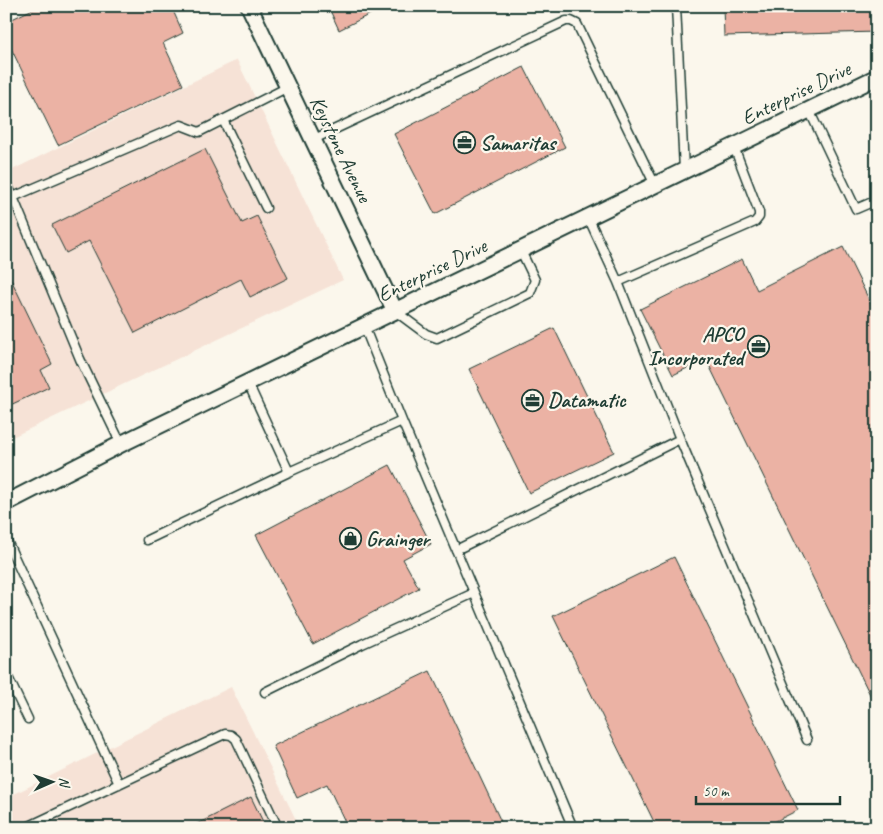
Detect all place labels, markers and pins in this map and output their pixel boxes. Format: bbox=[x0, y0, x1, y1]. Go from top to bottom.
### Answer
place label: Samaritas bbox=[480, 130, 558, 156]
office icon: Samaritas bbox=[452, 131, 476, 155]
place label: APCO Incorporated bbox=[648, 321, 747, 371]
office icon: APCO Incorporated bbox=[747, 334, 771, 358]
place label: Datamatic bbox=[548, 387, 627, 413]
office icon: Datamatic bbox=[520, 388, 544, 412]
place label: Grainger bbox=[366, 526, 432, 552]
shop icon: Grainger bbox=[338, 527, 362, 551]

